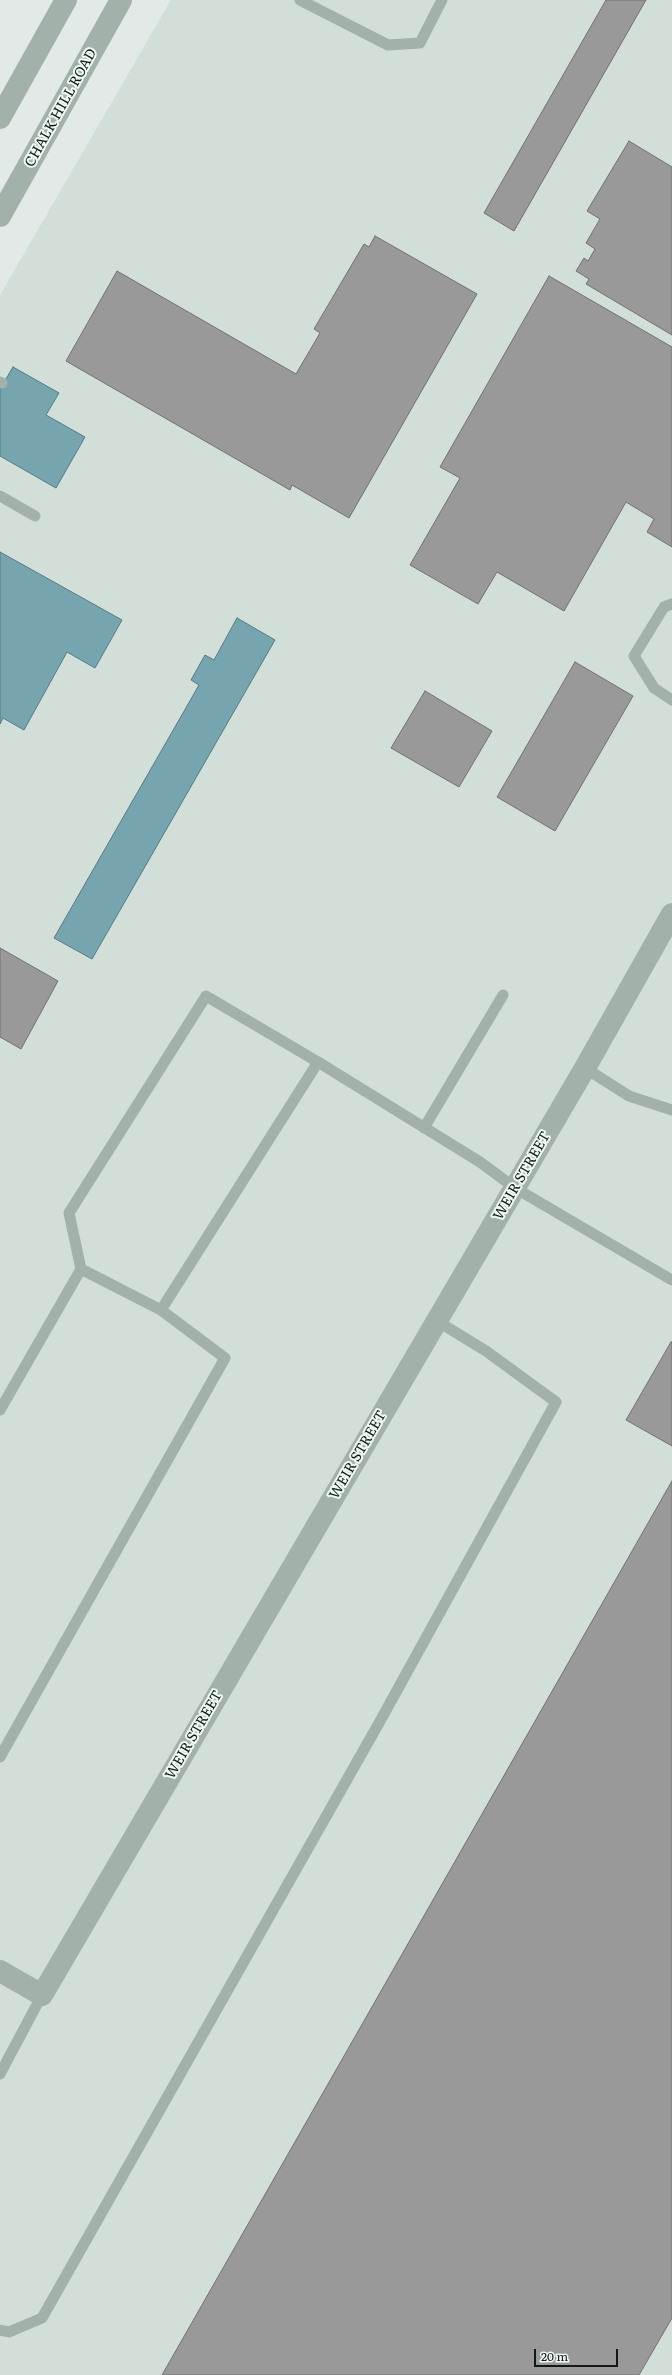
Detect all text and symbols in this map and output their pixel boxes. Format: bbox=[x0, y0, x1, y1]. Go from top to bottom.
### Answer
street label: CHALK HILL ROAD bbox=[21, 46, 101, 170]
street label: WEIR STREET bbox=[490, 1129, 554, 1223]
street label: WEIR STREET bbox=[326, 1408, 390, 1502]
street label: WEIR STREET bbox=[162, 1688, 226, 1782]
scale bar bbox=[536, 2341, 620, 2367]
text: 20 m bbox=[541, 2347, 568, 2365]

